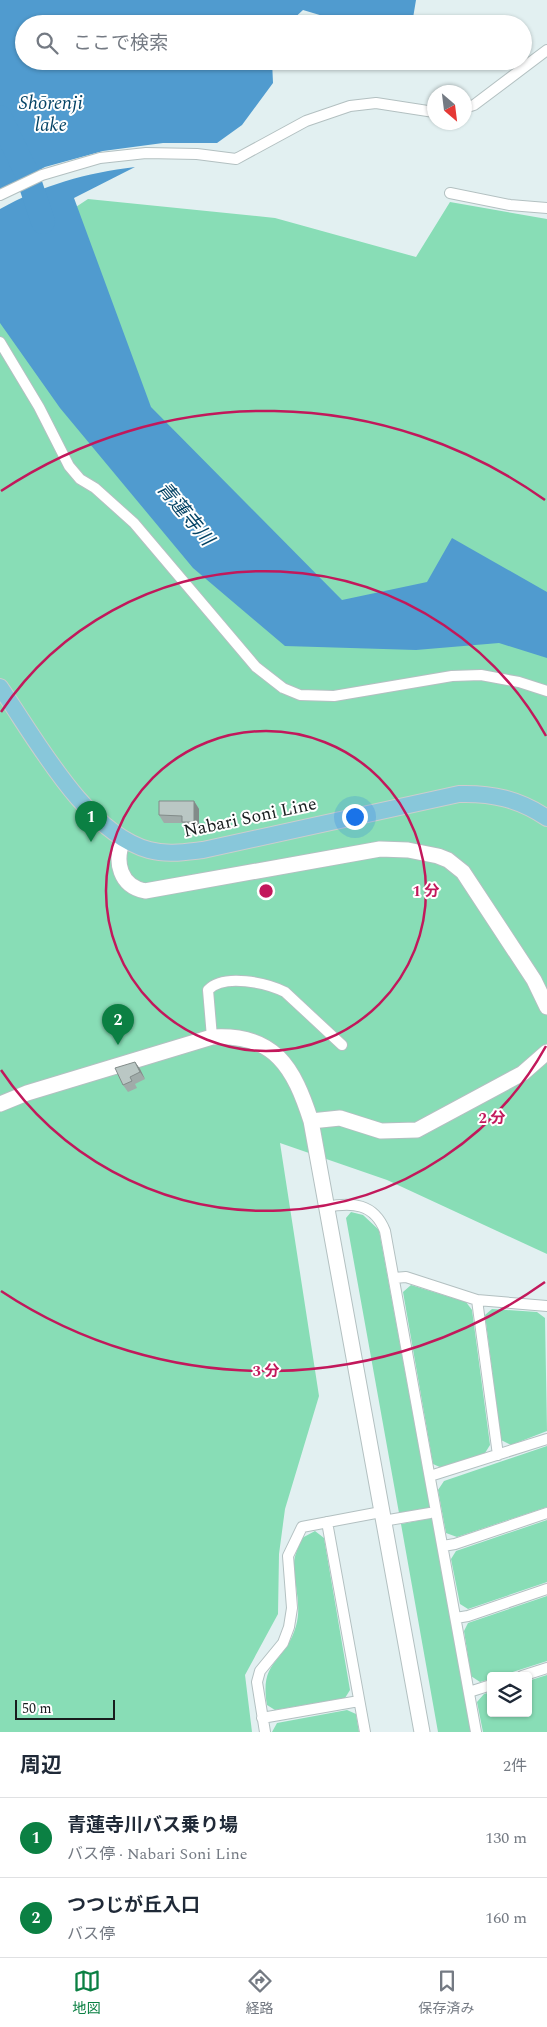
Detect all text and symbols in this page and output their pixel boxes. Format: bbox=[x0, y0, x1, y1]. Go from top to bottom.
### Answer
search box bbox=[15, 15, 532, 70]
icon: search bbox=[33, 29, 61, 57]
text: ここで検索 bbox=[73, 29, 168, 58]
north arrow bbox=[427, 85, 472, 130]
water label: Shōrenji lake bbox=[19, 89, 83, 140]
water label: 青蓮寺川 bbox=[149, 476, 222, 554]
street label: Nabari Soni Line bbox=[181, 790, 319, 845]
pin: 1 bbox=[75, 801, 107, 842]
your location bbox=[342, 804, 368, 830]
text: 1 分 bbox=[412, 880, 440, 903]
centre of rings bbox=[257, 882, 275, 900]
pin: 2 bbox=[102, 1004, 134, 1045]
text: 2 分 bbox=[478, 1107, 506, 1130]
text: 3 分 bbox=[252, 1360, 280, 1383]
map controls bbox=[487, 1672, 532, 1717]
button: layers bbox=[487, 1672, 532, 1717]
scale bar bbox=[15, 1697, 115, 1720]
text: 50 m bbox=[22, 1698, 52, 1719]
text: 周辺 bbox=[20, 1750, 62, 1782]
text: 2件 bbox=[503, 1754, 527, 1778]
text: 青蓮寺川バス乗り場 bbox=[67, 1811, 238, 1840]
text: 1 bbox=[32, 1826, 40, 1850]
text: 130 m bbox=[485, 1826, 527, 1850]
text: バス停 · Nabari Soni Line bbox=[67, 1842, 247, 1866]
text: つつじが丘入口 bbox=[67, 1891, 200, 1920]
text: 2 bbox=[32, 1906, 40, 1930]
text: 160 m bbox=[485, 1906, 527, 1930]
text: バス停 bbox=[67, 1922, 115, 1946]
tab: 地図 bbox=[73, 1967, 101, 2019]
tab: 経路 bbox=[246, 1967, 274, 2019]
tab: 保存済み bbox=[419, 1967, 475, 2019]

